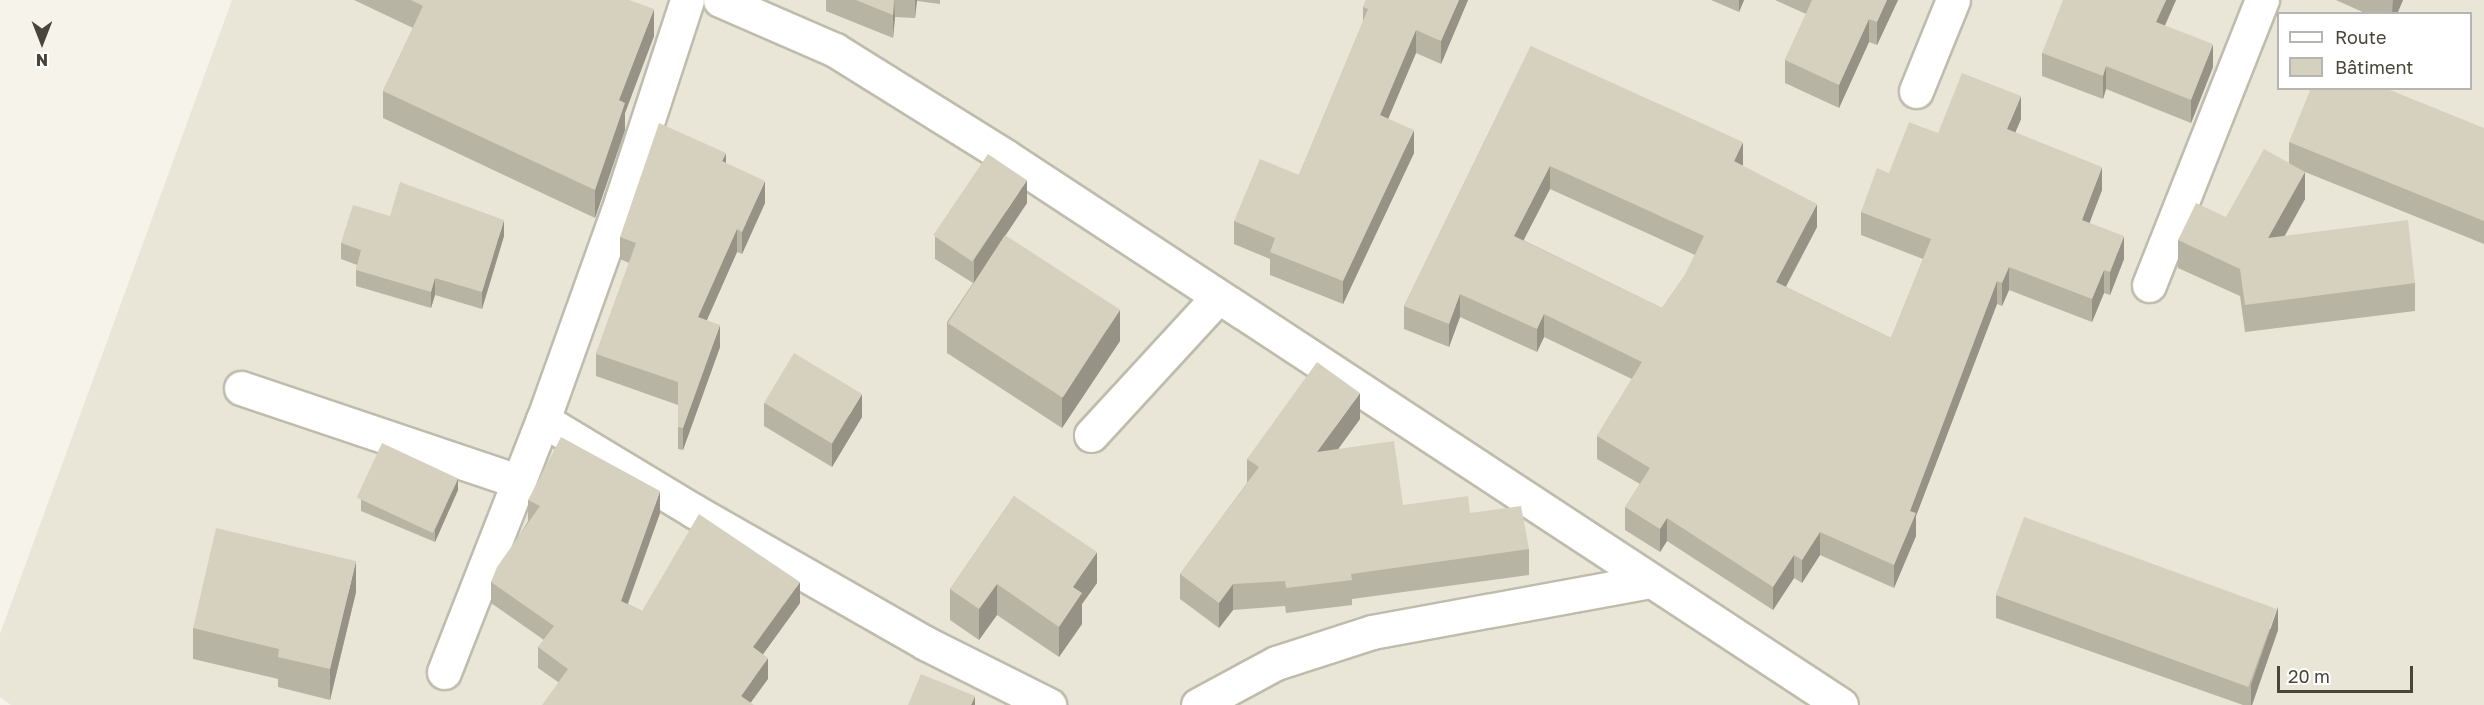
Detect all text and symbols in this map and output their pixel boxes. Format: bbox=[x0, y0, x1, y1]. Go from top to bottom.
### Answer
north arrow bbox=[12, 12, 72, 72]
legend bbox=[2277, 12, 2472, 90]
text: Route bbox=[2335, 26, 2386, 48]
text: N bbox=[36, 50, 48, 70]
text: Bâtiment bbox=[2335, 56, 2414, 78]
scale bar bbox=[2280, 654, 2416, 692]
text: 20 m bbox=[2288, 665, 2330, 687]

